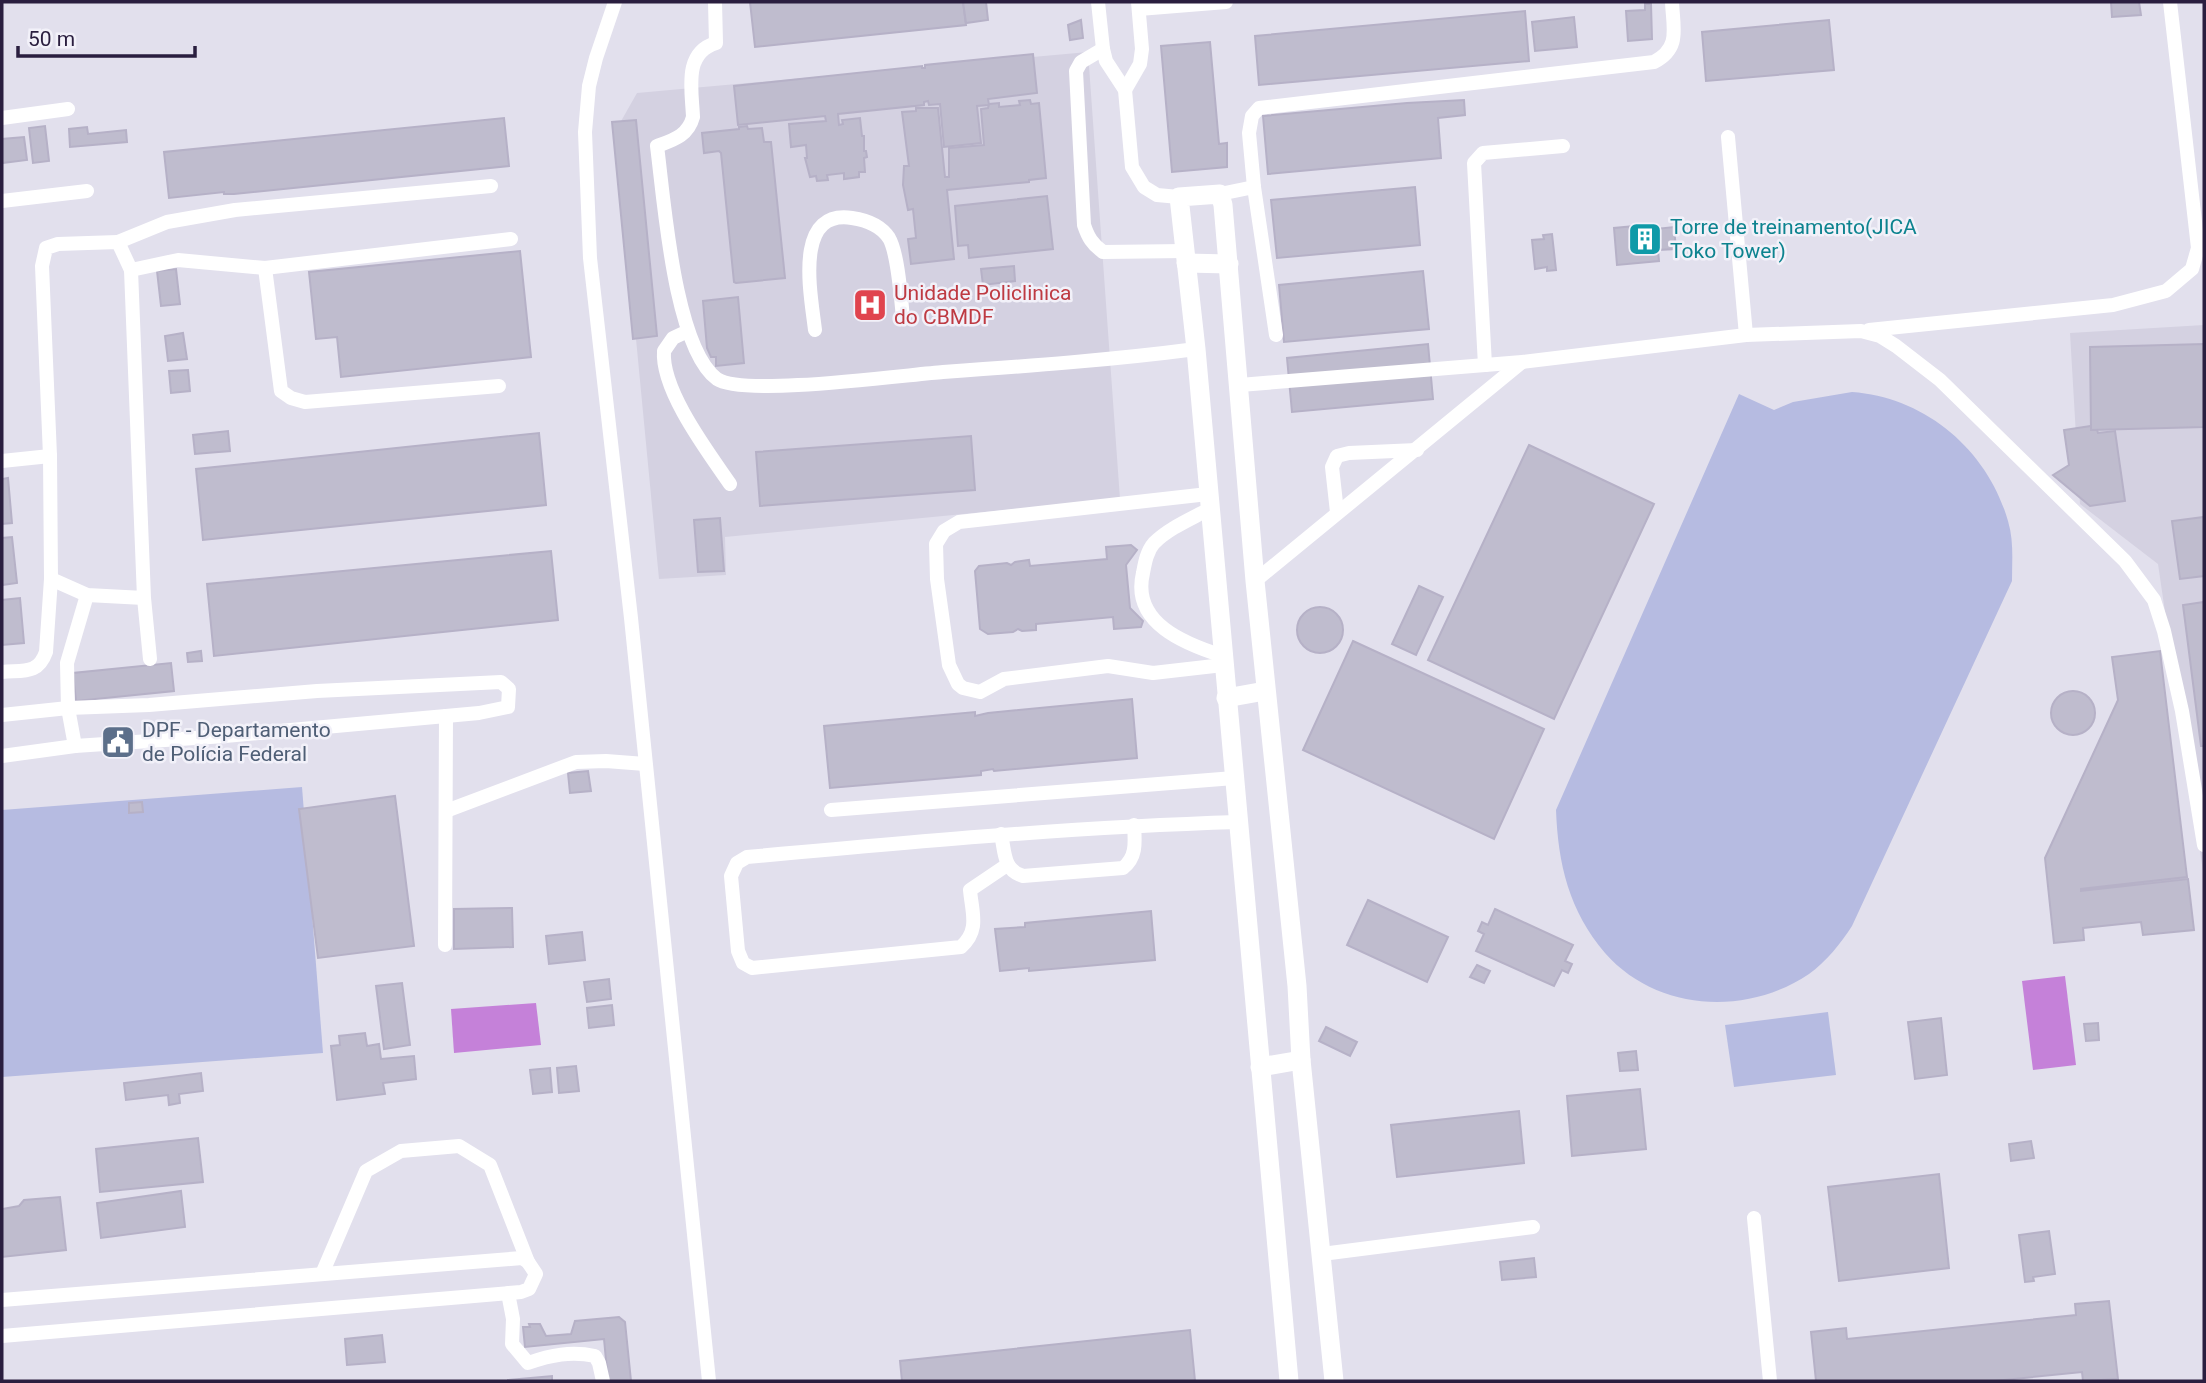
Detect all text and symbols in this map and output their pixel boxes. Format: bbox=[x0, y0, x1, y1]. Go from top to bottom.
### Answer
scale bar bbox=[18, 14, 194, 58]
text: 50 m bbox=[28, 27, 75, 51]
place label: Torre de treinamento(JICA Toko Tower) bbox=[1670, 215, 1917, 263]
building icon: Torre de treinamento(JICA Toko Tower) bbox=[1626, 220, 1664, 258]
place label: Unidade Policlinica do CBMDF bbox=[894, 281, 1071, 329]
hospital icon: Unidade Policlinica do CBMDF bbox=[851, 286, 889, 324]
place label: DPF - Departamento de Polícia Federal bbox=[142, 718, 331, 766]
public building icon: DPF - Departamento de Polícia Federal bbox=[99, 723, 137, 761]

